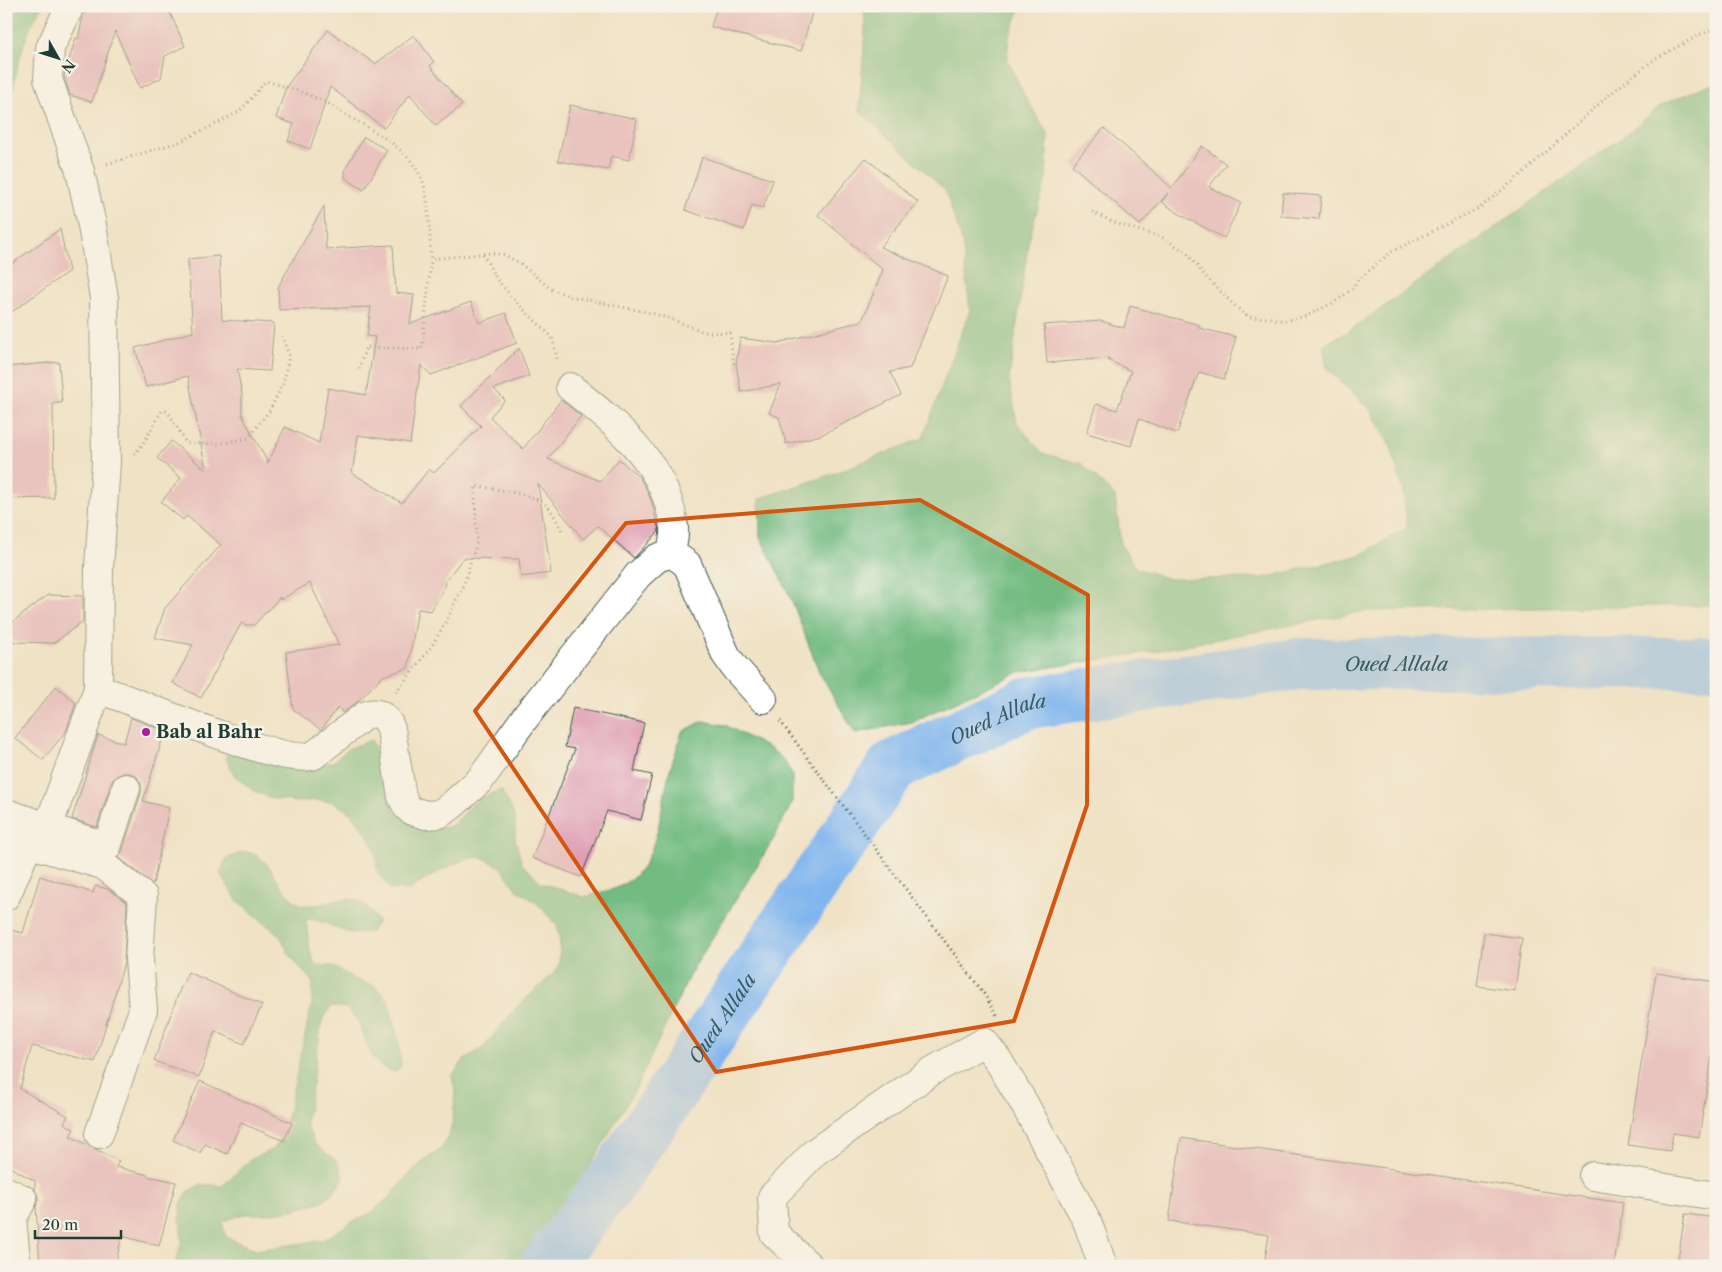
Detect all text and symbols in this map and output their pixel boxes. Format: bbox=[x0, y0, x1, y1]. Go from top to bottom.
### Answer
north arrow bbox=[32, 32, 82, 82]
text: N bbox=[57, 56, 79, 77]
water label: Oued Allala bbox=[1344, 653, 1449, 676]
water label: Oued Allala bbox=[946, 689, 1048, 750]
place label: Bab al Bahr bbox=[156, 721, 262, 743]
marker: Bab al Bahr bbox=[140, 726, 152, 738]
water label: Oued Allala bbox=[684, 969, 761, 1068]
scale bar bbox=[35, 1207, 121, 1239]
text: 20 m bbox=[42, 1215, 78, 1234]

